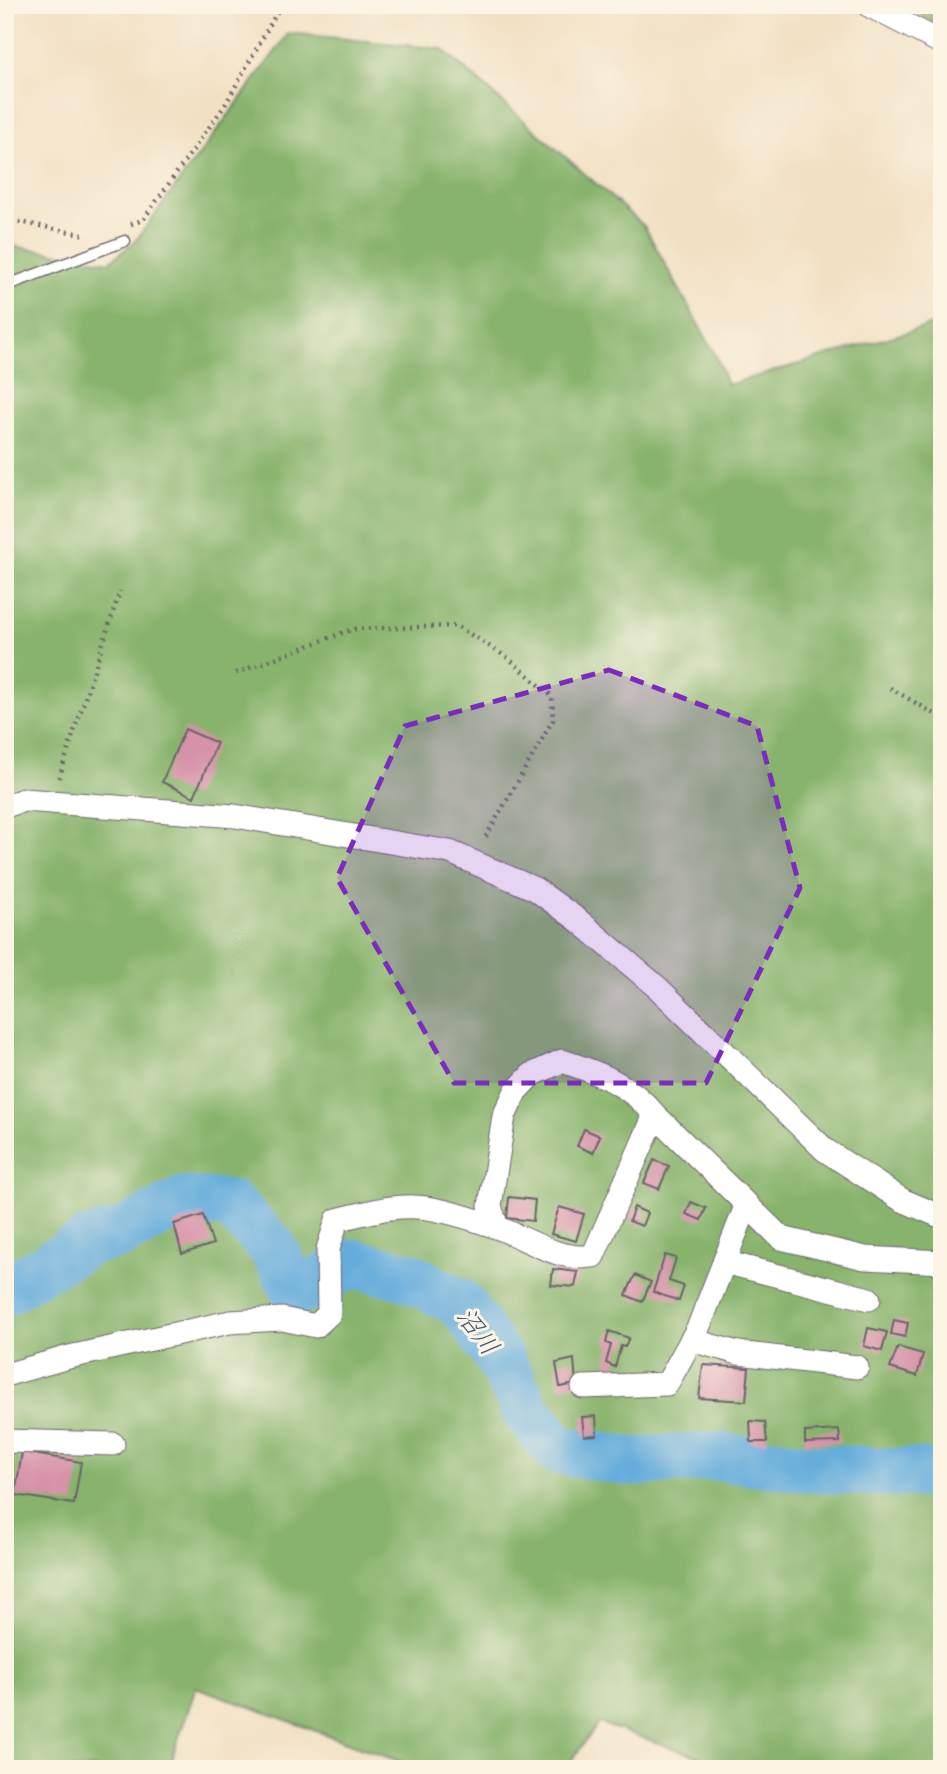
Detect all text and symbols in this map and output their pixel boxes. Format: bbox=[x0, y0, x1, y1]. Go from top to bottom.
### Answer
water label: 沼川 bbox=[445, 1301, 506, 1365]

